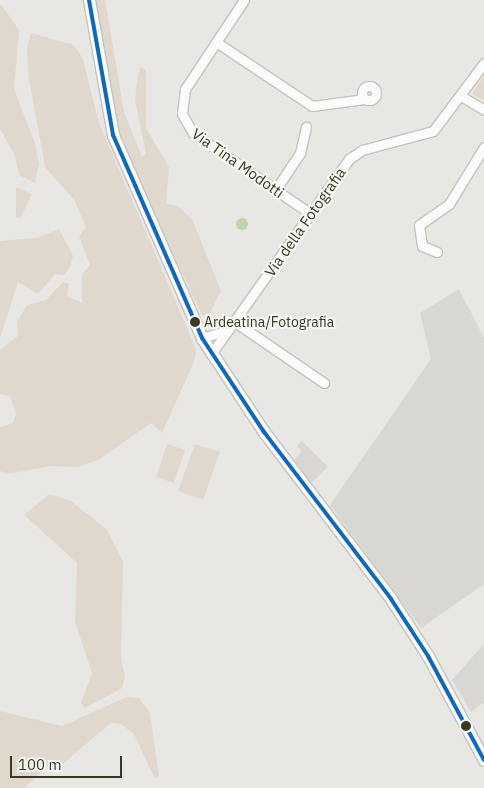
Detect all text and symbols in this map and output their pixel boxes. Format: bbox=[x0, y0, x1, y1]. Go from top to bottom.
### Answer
street label: Via Tina Modotti bbox=[188, 124, 288, 202]
street label: Via della Fotografia bbox=[261, 164, 349, 280]
place label: Ardeatina/Fotografia bbox=[204, 314, 334, 330]
marker: Ardeatina/Fotografia bbox=[190, 317, 200, 327]
unlabelled marker bbox=[461, 721, 471, 731]
scale bar bbox=[12, 746, 125, 778]
text: 100 m bbox=[18, 755, 62, 774]

